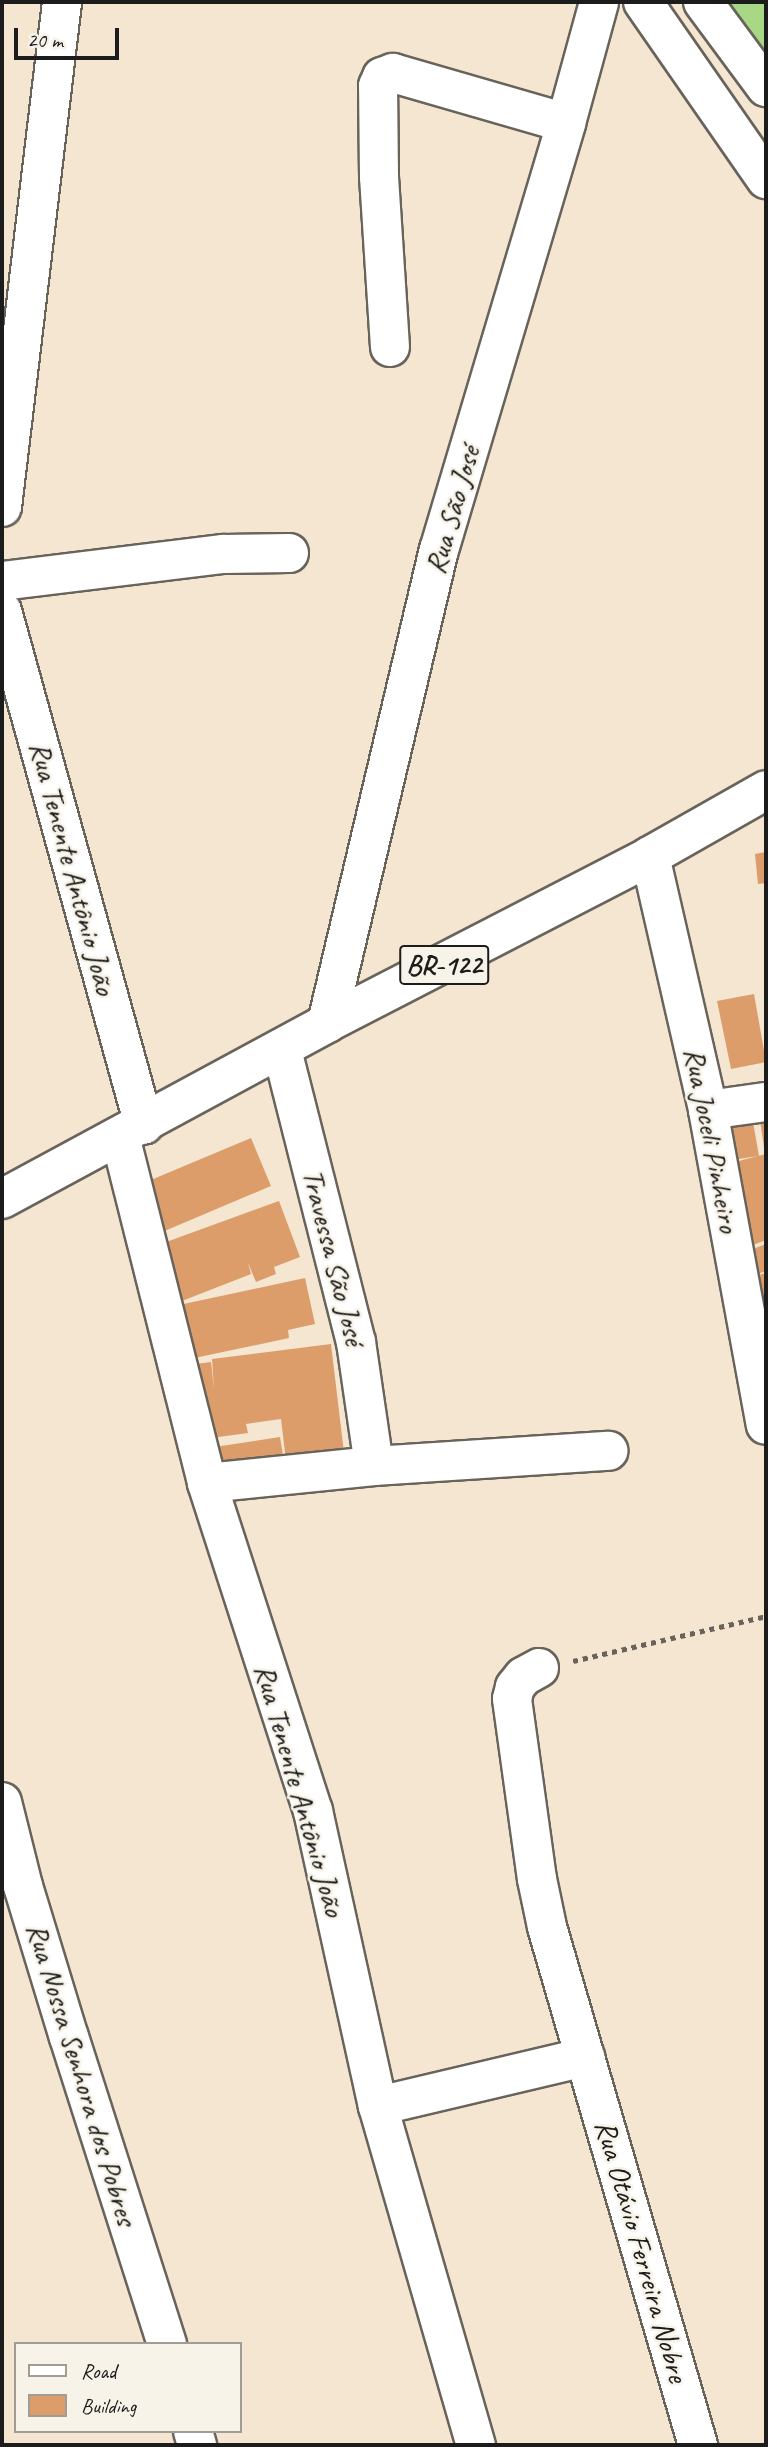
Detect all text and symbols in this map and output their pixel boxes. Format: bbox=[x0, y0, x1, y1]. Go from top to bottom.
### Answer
scale bar bbox=[18, 14, 122, 58]
text: 20 m bbox=[27, 27, 63, 53]
street label: Rua São José bbox=[417, 442, 487, 578]
street label: Rua Tenente Antônio João bbox=[22, 738, 124, 998]
road number: BR-122 bbox=[398, 940, 490, 990]
street label: Rua Joceli Pinheiro bbox=[676, 1045, 748, 1235]
street label: Travessa São José bbox=[295, 1165, 373, 1349]
street label: Rua Tenente Antônio João bbox=[247, 1661, 353, 1919]
street label: Rua Nossa Senhora dos Pobres bbox=[19, 1919, 145, 2229]
street label: Rua Otávio Ferreira Nobre bbox=[587, 2116, 697, 2386]
legend bbox=[14, 2342, 242, 2433]
text: Road bbox=[81, 2358, 116, 2384]
text: Building bbox=[81, 2393, 136, 2419]

